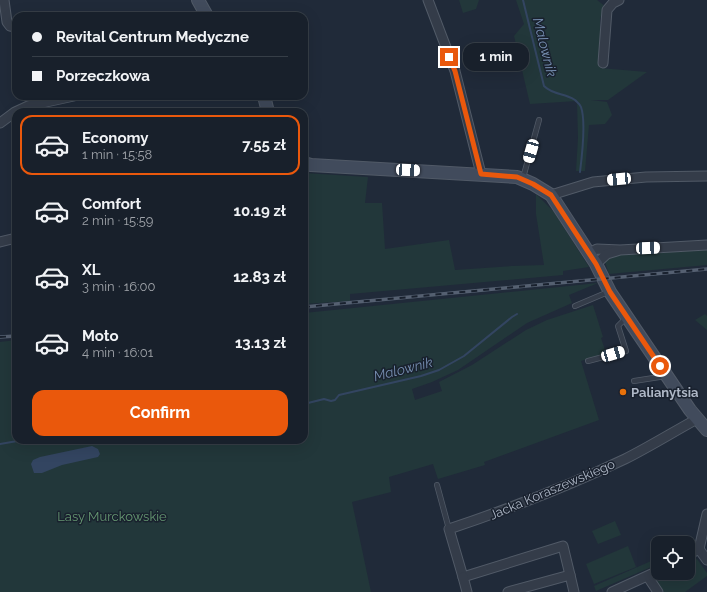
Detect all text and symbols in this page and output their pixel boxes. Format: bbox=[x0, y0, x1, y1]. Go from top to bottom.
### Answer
water label: Malownik bbox=[530, 16, 560, 79]
text: Revital Centrum Medyczne bbox=[56, 28, 249, 46]
callout: 1 min bbox=[463, 43, 529, 71]
route end bbox=[440, 48, 458, 66]
text: 1 min bbox=[480, 49, 512, 64]
text: Porzeczkowa bbox=[56, 67, 150, 85]
icon: car bbox=[34, 127, 70, 163]
text: Economy bbox=[82, 129, 149, 147]
text: 7.55 zł bbox=[242, 136, 286, 154]
car bbox=[522, 138, 540, 164]
text: 1 min · 15:58 bbox=[82, 147, 152, 162]
car bbox=[396, 163, 420, 177]
car bbox=[607, 172, 631, 186]
icon: car bbox=[34, 193, 70, 229]
text: Comfort bbox=[82, 195, 141, 213]
text: 10.19 zł bbox=[234, 202, 286, 220]
text: 2 min · 15:59 bbox=[82, 213, 153, 228]
car bbox=[636, 242, 660, 254]
icon: car bbox=[34, 259, 70, 295]
text: XL bbox=[82, 261, 100, 279]
text: 12.83 zł bbox=[233, 268, 286, 286]
text: 3 min · 16:00 bbox=[82, 279, 155, 294]
icon: car bbox=[34, 325, 70, 361]
text: Moto bbox=[82, 327, 119, 345]
text: 13.13 zł bbox=[235, 334, 286, 352]
text: 4 min · 16:01 bbox=[82, 345, 153, 360]
car bbox=[600, 345, 626, 363]
water label: Malownik bbox=[372, 354, 435, 384]
route start bbox=[651, 357, 669, 375]
place label: Palianytsia bbox=[631, 385, 699, 400]
marker: Palianytsia bbox=[618, 387, 628, 397]
button: Confirm bbox=[32, 390, 288, 436]
street label: Jacka Koraszewskiego bbox=[487, 456, 617, 523]
park label: Lasy Murckowskie bbox=[57, 509, 167, 524]
map controls bbox=[651, 536, 695, 580]
button: locate bbox=[651, 536, 695, 580]

